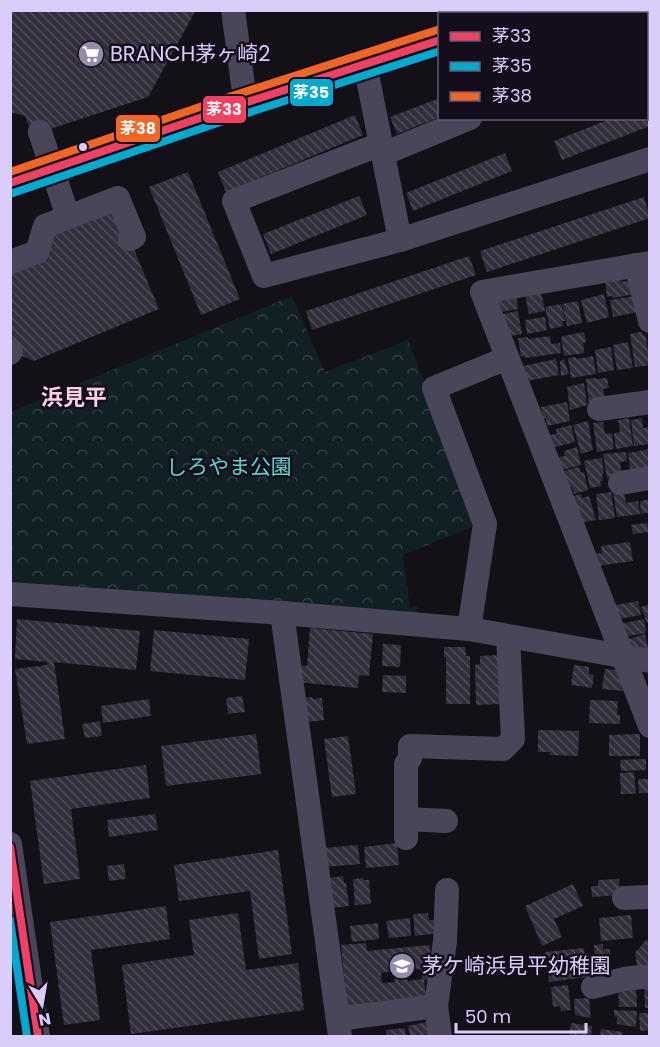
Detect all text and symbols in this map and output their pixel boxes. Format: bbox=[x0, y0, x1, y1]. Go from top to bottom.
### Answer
legend bbox=[438, 12, 648, 120]
text: 茅33 bbox=[492, 23, 531, 48]
supermarket icon: BRANCH茅ヶ崎2 bbox=[76, 39, 106, 69]
place label: BRANCH茅ヶ崎2 bbox=[110, 39, 270, 68]
text: 茅35 bbox=[492, 53, 532, 78]
line badge: 茅35 bbox=[289, 78, 334, 107]
text: 茅35 bbox=[293, 81, 329, 104]
text: 茅38 bbox=[492, 83, 532, 108]
line badge: 茅33 bbox=[202, 95, 247, 124]
text: 茅33 bbox=[206, 98, 242, 121]
line badge: 茅38 bbox=[115, 114, 161, 143]
text: 茅38 bbox=[120, 117, 156, 140]
unlabelled marker bbox=[77, 141, 89, 153]
district label: 浜見平 bbox=[41, 382, 107, 413]
park label: しろやま公園 bbox=[166, 452, 292, 481]
school or university icon: 茅ケ崎浜見平幼稚園 bbox=[387, 951, 417, 981]
place label: 茅ケ崎浜見平幼稚園 bbox=[422, 951, 611, 980]
north arrow bbox=[12, 975, 72, 1035]
scale bar bbox=[456, 996, 586, 1034]
text: 50 m bbox=[465, 1004, 511, 1029]
text: N bbox=[37, 1007, 53, 1032]

